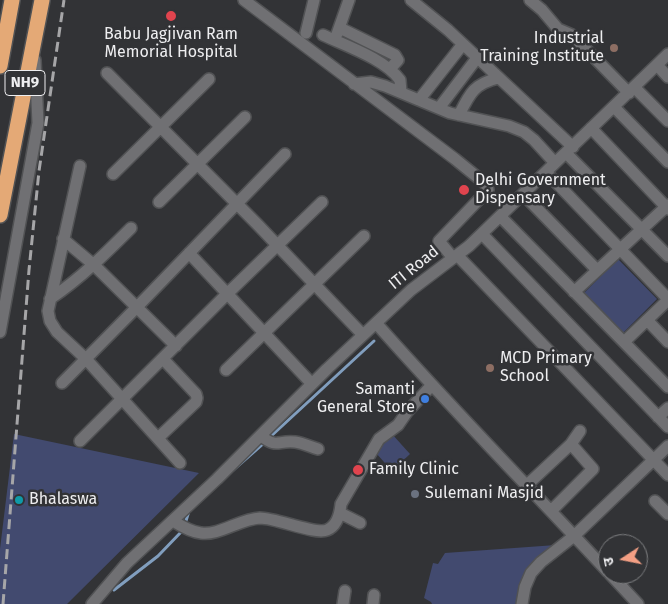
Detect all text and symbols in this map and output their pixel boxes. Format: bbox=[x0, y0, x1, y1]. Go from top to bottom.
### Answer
marker: Babu Jagjivan Ram Memorial Hospital bbox=[164, 9, 178, 23]
place label: Babu Jagjivan Ram Memorial Hospital bbox=[104, 25, 238, 63]
place label: Industrial Training Institute bbox=[480, 29, 604, 67]
marker: Industrial Training Institute bbox=[608, 42, 620, 54]
road number: NH9 bbox=[5, 70, 45, 96]
place label: Delhi Government Dispensary bbox=[475, 171, 606, 209]
marker: Delhi Government Dispensary bbox=[457, 183, 471, 197]
street label: ITI Road bbox=[385, 242, 443, 294]
place label: MCD Primary School bbox=[500, 349, 592, 387]
marker: MCD Primary School bbox=[484, 362, 496, 374]
place label: Samanti General Store bbox=[317, 380, 415, 418]
marker: Samanti General Store bbox=[419, 393, 431, 405]
place label: Family Clinic bbox=[369, 460, 459, 480]
marker: Family Clinic bbox=[351, 463, 365, 477]
place label: Sulemani Masjid bbox=[425, 484, 544, 504]
marker: Sulemani Masjid bbox=[409, 488, 421, 500]
place label: Bhalaswa bbox=[29, 490, 97, 510]
marker: Bhalaswa bbox=[13, 494, 25, 506]
north arrow bbox=[598, 534, 648, 584]
text: उ bbox=[600, 556, 618, 567]

